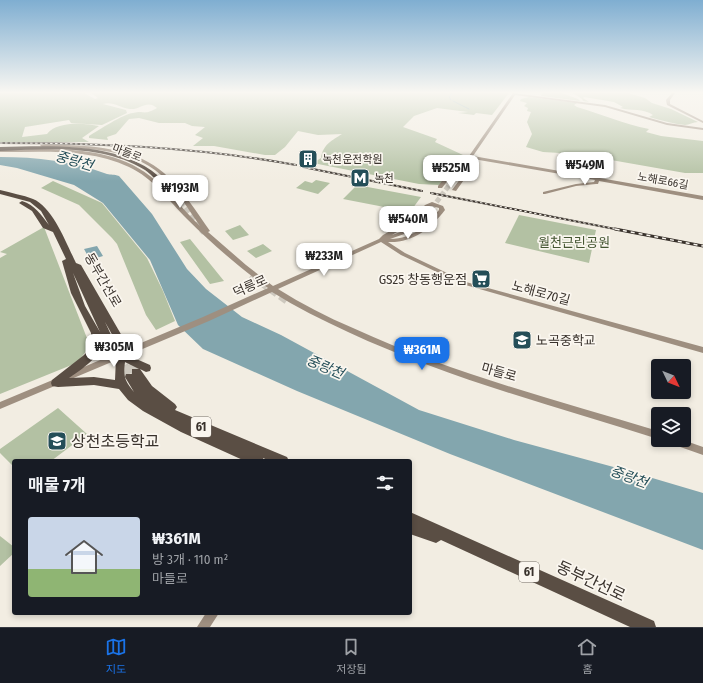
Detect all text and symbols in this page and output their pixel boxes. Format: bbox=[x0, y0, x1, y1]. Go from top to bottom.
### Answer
street label: 마들로 bbox=[110, 141, 144, 165]
water label: 중랑천 bbox=[53, 148, 96, 175]
building icon: 녹천운전학원 bbox=[297, 148, 319, 170]
pin: ₩549M bbox=[557, 152, 613, 186]
place label: 녹천운전학원 bbox=[322, 153, 383, 166]
pin: ₩525M bbox=[423, 155, 479, 189]
text: ₩549M bbox=[566, 157, 604, 172]
text: ₩525M bbox=[432, 160, 470, 175]
metro station icon: 녹천 bbox=[349, 167, 371, 189]
street label: 노해로66길 bbox=[637, 170, 689, 192]
place label: 녹천 bbox=[374, 172, 394, 185]
pin: ₩193M bbox=[152, 175, 208, 209]
text: ₩193M bbox=[161, 180, 199, 195]
pin: ₩540M bbox=[380, 206, 436, 240]
text: ₩540M bbox=[388, 211, 428, 226]
park label: 월천근린공원 bbox=[538, 235, 610, 250]
pin: ₩233M bbox=[296, 243, 352, 277]
text: ₩233M bbox=[305, 248, 343, 263]
street label: 동부간선로 bbox=[82, 250, 124, 310]
supermarket icon: GS25 창동행운점 bbox=[470, 268, 492, 290]
street label: 덕릉로 bbox=[231, 272, 269, 300]
place label: GS25 창동행운점 bbox=[379, 272, 467, 287]
street label: 노해로70길 bbox=[510, 278, 572, 308]
school or university icon: 노곡중학교 bbox=[511, 329, 533, 351]
place label: 노곡중학교 bbox=[536, 333, 596, 348]
pin: ₩305M bbox=[86, 334, 142, 368]
pin: ₩361M bbox=[394, 337, 450, 371]
text: ₩305M bbox=[94, 339, 134, 354]
text: ₩361M bbox=[403, 342, 441, 357]
water label: 중랑천 bbox=[304, 352, 347, 383]
north arrow bbox=[651, 359, 691, 399]
map controls bbox=[651, 359, 691, 447]
street label: 마들로 bbox=[480, 360, 518, 384]
button: layers bbox=[651, 407, 691, 447]
road number: 61 bbox=[191, 417, 211, 437]
school or university icon: 상천초등학교 bbox=[46, 430, 68, 452]
place label: 상천초등학교 bbox=[71, 432, 159, 451]
water label: 중랑천 bbox=[608, 462, 651, 492]
icon: filters bbox=[374, 472, 396, 494]
text: 매물 7개 bbox=[28, 475, 86, 496]
text: ₩361M bbox=[152, 528, 201, 549]
icon: home bbox=[60, 533, 108, 581]
text: 방 3개 · 110 m² bbox=[152, 552, 228, 567]
street label: 동부간선로 bbox=[554, 557, 629, 605]
road number: 61 bbox=[519, 562, 539, 582]
text: 마들로 bbox=[152, 571, 188, 586]
tab: 지도 bbox=[105, 636, 127, 676]
tab: 저장됨 bbox=[336, 636, 367, 676]
tab: 홈 bbox=[576, 636, 598, 676]

